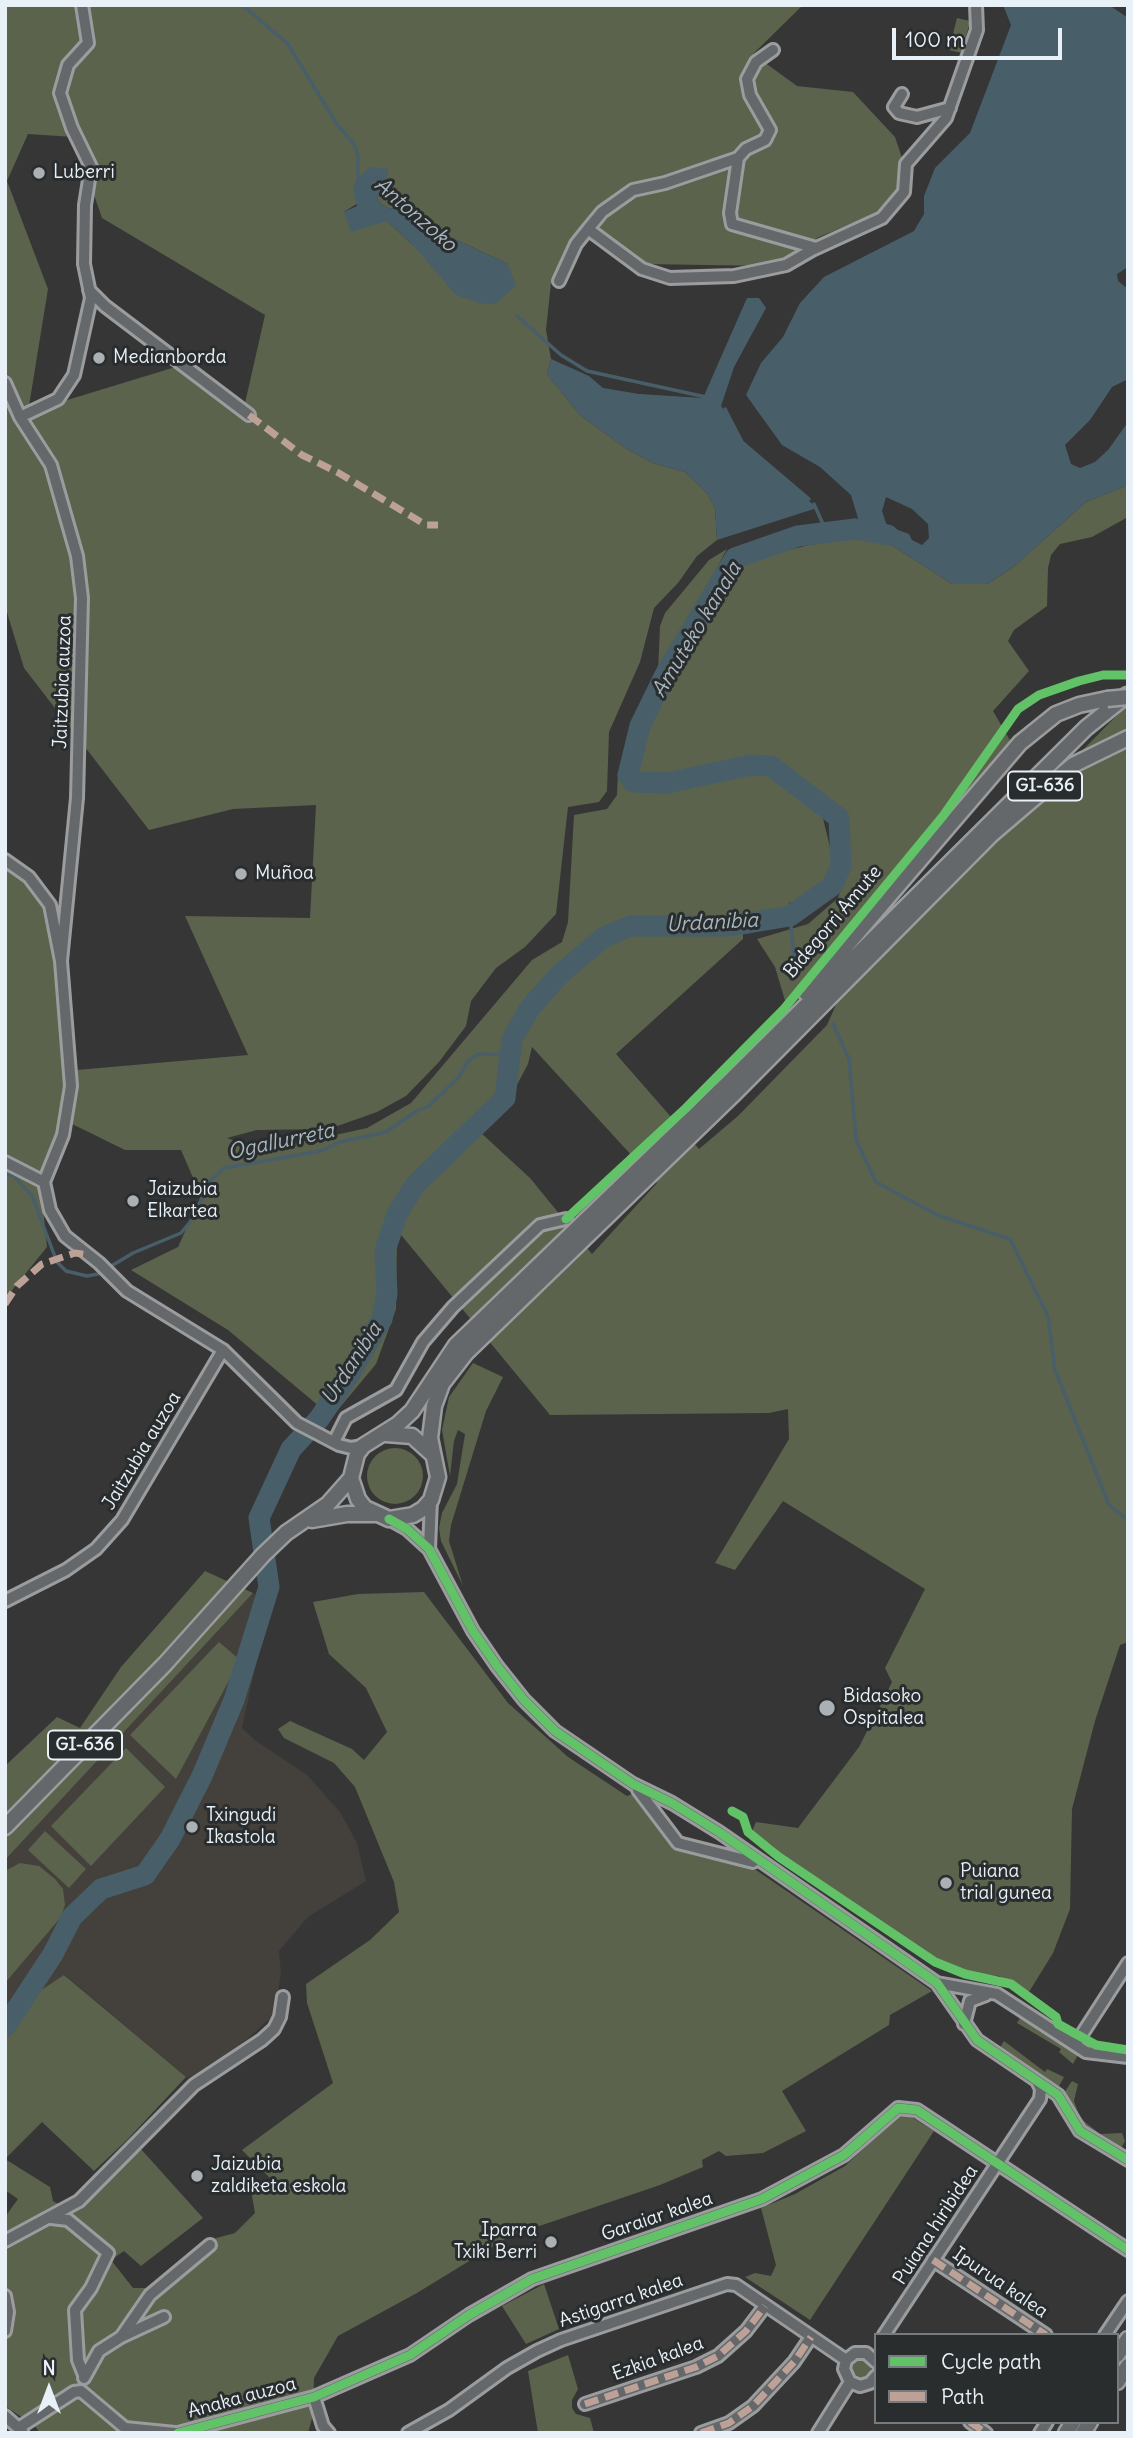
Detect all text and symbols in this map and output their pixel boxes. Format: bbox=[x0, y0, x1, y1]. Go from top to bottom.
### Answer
scale bar bbox=[895, 14, 1065, 58]
text: 100 m bbox=[905, 26, 964, 53]
place label: Luberri bbox=[53, 162, 115, 184]
marker: Luberri bbox=[31, 165, 47, 181]
water label: Antonzoko bbox=[369, 173, 461, 257]
place label: Medianborda bbox=[113, 347, 227, 369]
marker: Medianborda bbox=[91, 350, 107, 366]
water label: Amuteko kanala bbox=[647, 558, 747, 702]
street label: Jaitzubia auzoa bbox=[49, 615, 77, 749]
road number: GI-636 bbox=[1008, 772, 1082, 800]
street label: Bidegorri Amute bbox=[779, 861, 887, 983]
place label: Muñoa bbox=[255, 863, 314, 885]
marker: Muñoa bbox=[233, 866, 249, 882]
water label: Urdanibia bbox=[665, 908, 759, 938]
water label: Ogallurreta bbox=[225, 1118, 337, 1166]
place label: Jaizubia Elkartea bbox=[147, 1179, 218, 1223]
marker: Jaizubia Elkartea bbox=[125, 1193, 141, 1209]
water label: Urdanibia bbox=[316, 1319, 388, 1409]
street label: Jaitzubia auzoa bbox=[98, 1388, 186, 1514]
place label: Bidasoko Ospitalea bbox=[843, 1686, 924, 1730]
marker: Bidasoko Ospitalea bbox=[817, 1698, 837, 1718]
road number: GI-636 bbox=[48, 1730, 122, 1760]
place label: Txingudi Ikastola bbox=[206, 1805, 276, 1849]
marker: Txingudi Ikastola bbox=[184, 1819, 200, 1835]
place label: Puiana trial gunea bbox=[960, 1861, 1052, 1905]
marker: Puiana trial gunea bbox=[938, 1875, 954, 1891]
place label: Jaizubia zaldiketa eskola bbox=[211, 2154, 346, 2198]
street label: Puiana hiribidea bbox=[889, 2161, 983, 2289]
marker: Jaizubia zaldiketa eskola bbox=[189, 2168, 205, 2184]
street label: Garaiar kalea bbox=[598, 2187, 716, 2247]
place label: Iparra Txiki Berri bbox=[454, 2220, 537, 2264]
marker: Iparra Txiki Berri bbox=[543, 2234, 559, 2250]
street label: Ipurua kalea bbox=[948, 2243, 1052, 2323]
street label: Astigarra kalea bbox=[556, 2269, 686, 2333]
street label: Ezkia kalea bbox=[609, 2332, 707, 2386]
legend bbox=[874, 2333, 1119, 2424]
text: Cycle path bbox=[941, 2348, 1041, 2375]
north arrow bbox=[14, 2354, 84, 2424]
text: N bbox=[42, 2356, 56, 2380]
street label: Anaka auzoa bbox=[185, 2373, 299, 2423]
text: Path bbox=[941, 2383, 984, 2410]

